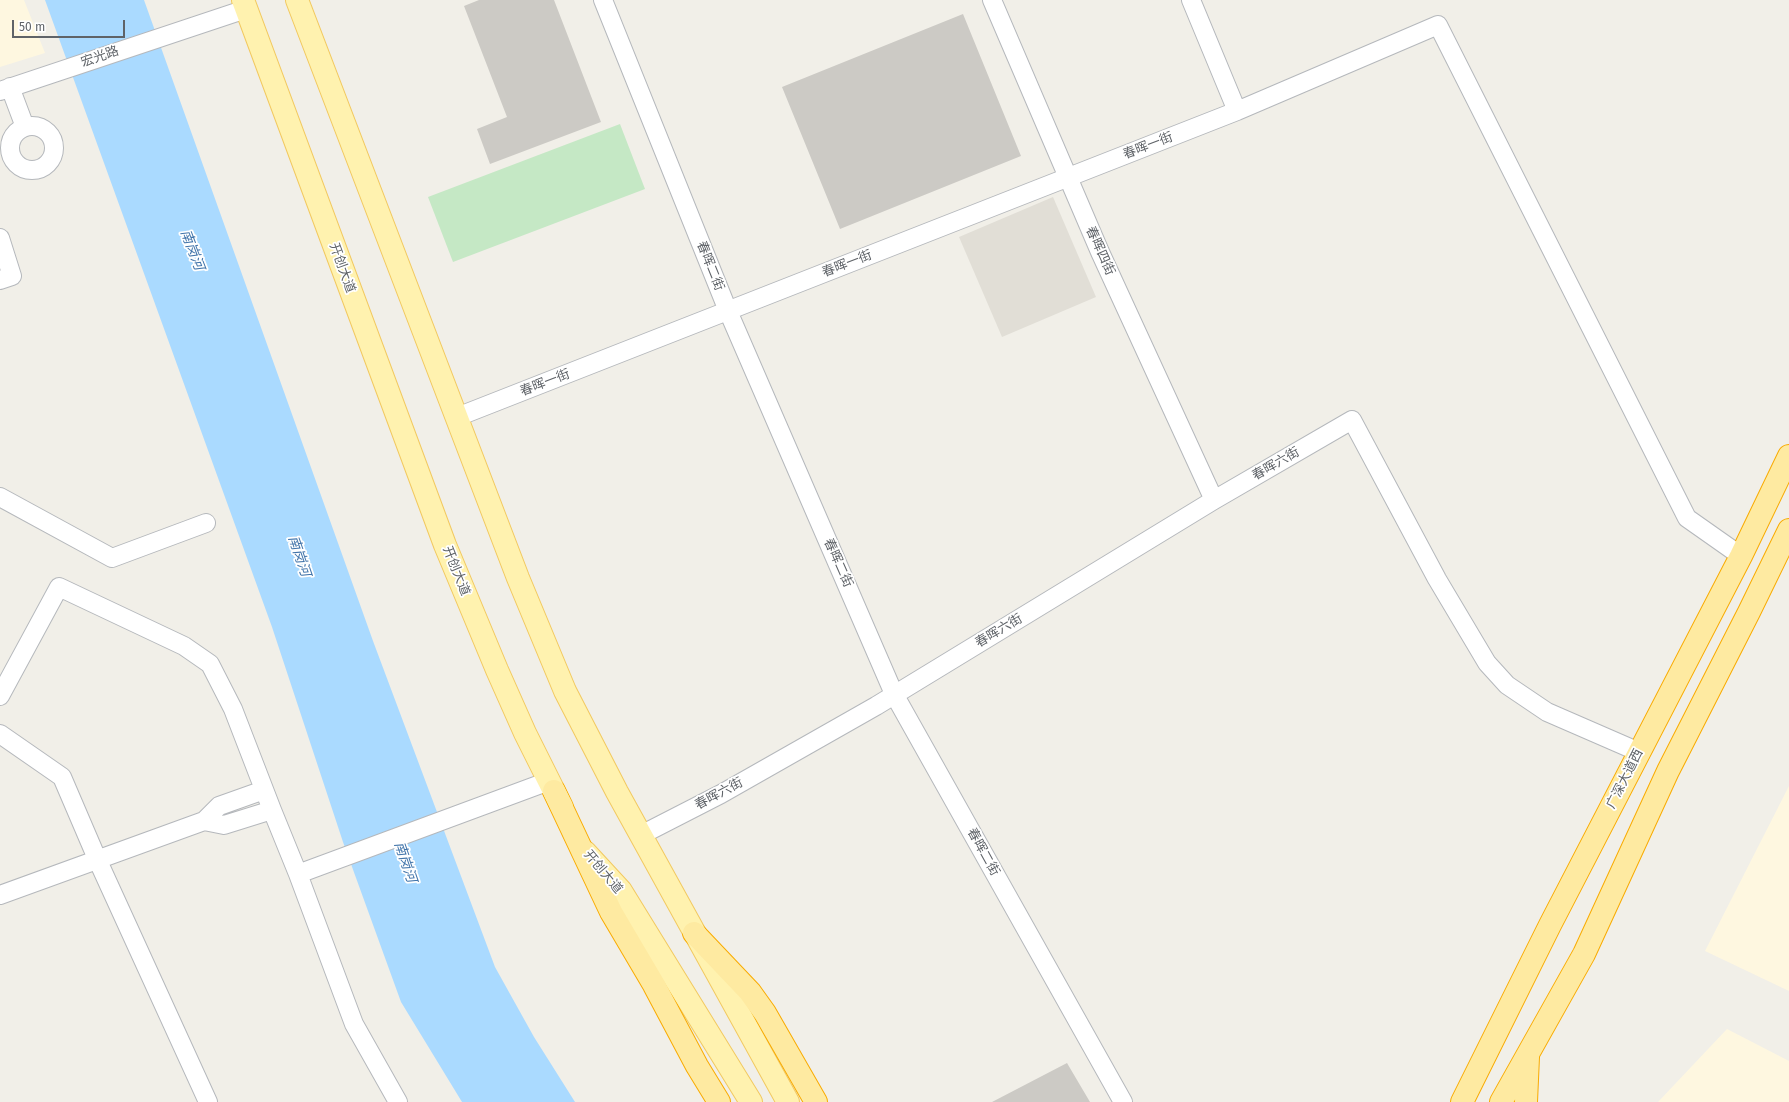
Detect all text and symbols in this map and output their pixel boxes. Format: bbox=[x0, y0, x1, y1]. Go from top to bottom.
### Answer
scale bar bbox=[14, 12, 127, 38]
text: 50 m bbox=[19, 20, 45, 34]
street label: 宏光路 bbox=[79, 43, 121, 71]
street label: 春晖一街 bbox=[1121, 129, 1175, 163]
street label: 春晖四街 bbox=[1082, 224, 1118, 278]
water label: 南岗河 bbox=[177, 227, 207, 273]
street label: 春晖二街 bbox=[693, 239, 727, 293]
street label: 开创大道 bbox=[326, 241, 358, 295]
street label: 春晖一街 bbox=[820, 247, 874, 281]
street label: 春晖一街 bbox=[518, 366, 572, 400]
street label: 春晖六街 bbox=[1250, 444, 1302, 484]
water label: 南岗河 bbox=[284, 533, 314, 579]
street label: 春晖二街 bbox=[820, 536, 856, 590]
street label: 开创大道 bbox=[439, 544, 473, 598]
street label: 春晖六街 bbox=[973, 611, 1025, 651]
street label: 广深大道西 bbox=[1603, 747, 1647, 811]
street label: 春晖六街 bbox=[692, 775, 746, 813]
street label: 春晖二街 bbox=[964, 825, 1002, 879]
water label: 南岗河 bbox=[390, 839, 420, 885]
street label: 开创大道 bbox=[580, 847, 626, 897]

